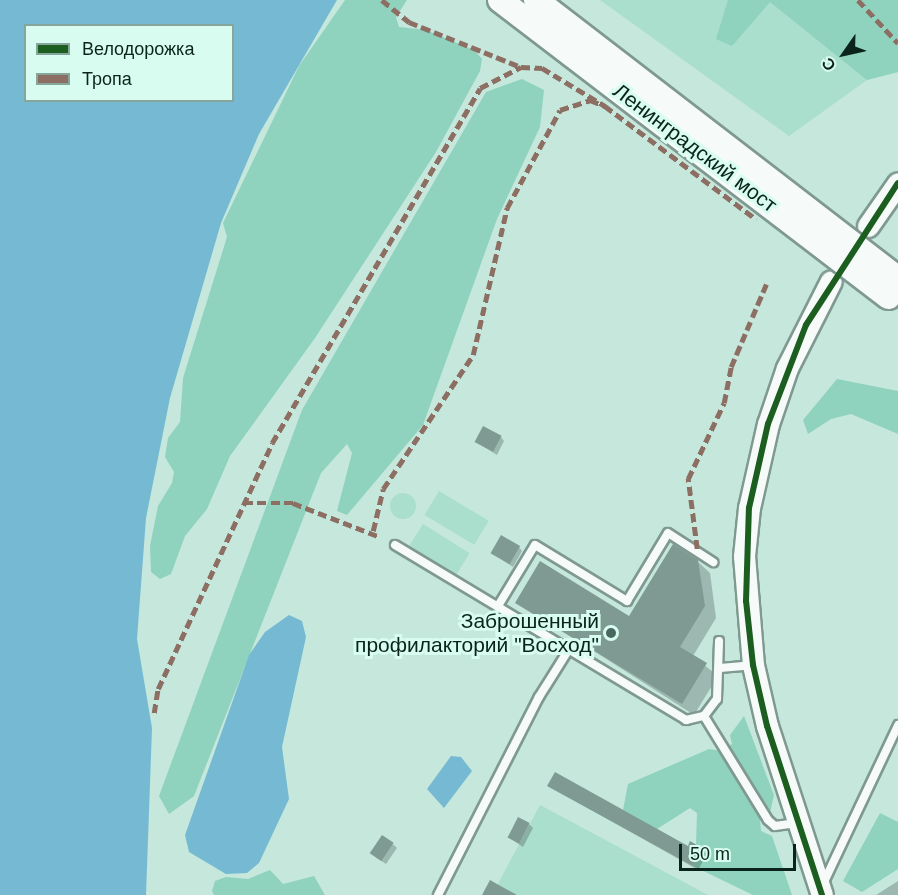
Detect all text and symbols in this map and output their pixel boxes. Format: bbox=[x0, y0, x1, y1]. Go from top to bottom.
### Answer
legend bbox=[24, 24, 234, 102]
north arrow bbox=[814, 24, 874, 84]
text: Велодорожка bbox=[82, 39, 194, 59]
text: С bbox=[818, 55, 839, 74]
text: Тропа bbox=[82, 69, 132, 89]
street label: Ленинградский мост bbox=[608, 78, 782, 218]
place label: Заброшенный профилакторий "Восход" bbox=[355, 608, 599, 658]
marker: Заброшенный профилакторий "Восход" bbox=[604, 626, 618, 640]
scale bar bbox=[682, 832, 799, 870]
text: 50 m bbox=[690, 844, 730, 864]

